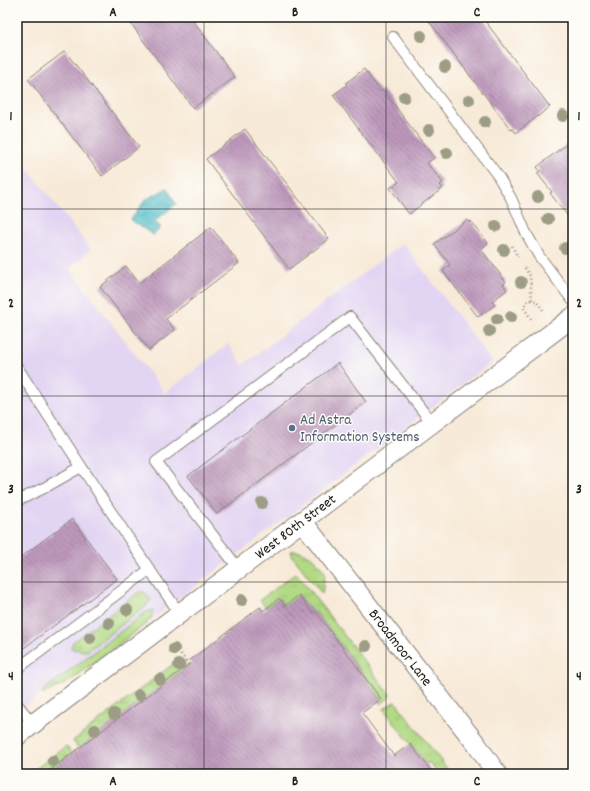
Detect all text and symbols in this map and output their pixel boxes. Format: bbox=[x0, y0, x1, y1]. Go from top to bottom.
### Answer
text: A bbox=[109, 4, 117, 23]
text: B bbox=[292, 4, 298, 23]
text: C bbox=[474, 4, 481, 23]
text: 1 bbox=[10, 108, 13, 127]
text: 1 bbox=[578, 108, 581, 127]
text: 2 bbox=[8, 295, 14, 314]
text: 2 bbox=[576, 295, 582, 314]
place label: Ad Astra Information Systems bbox=[300, 410, 420, 449]
marker: Ad Astra Information Systems bbox=[287, 423, 297, 433]
text: 3 bbox=[8, 481, 14, 500]
text: 3 bbox=[576, 481, 582, 500]
street label: West 80th Street bbox=[251, 489, 342, 566]
street label: Broadmoor Lane bbox=[362, 605, 437, 692]
text: 4 bbox=[8, 668, 14, 687]
text: 4 bbox=[576, 668, 582, 687]
text: A bbox=[109, 773, 117, 791]
text: B bbox=[292, 773, 298, 791]
text: C bbox=[474, 773, 481, 791]

